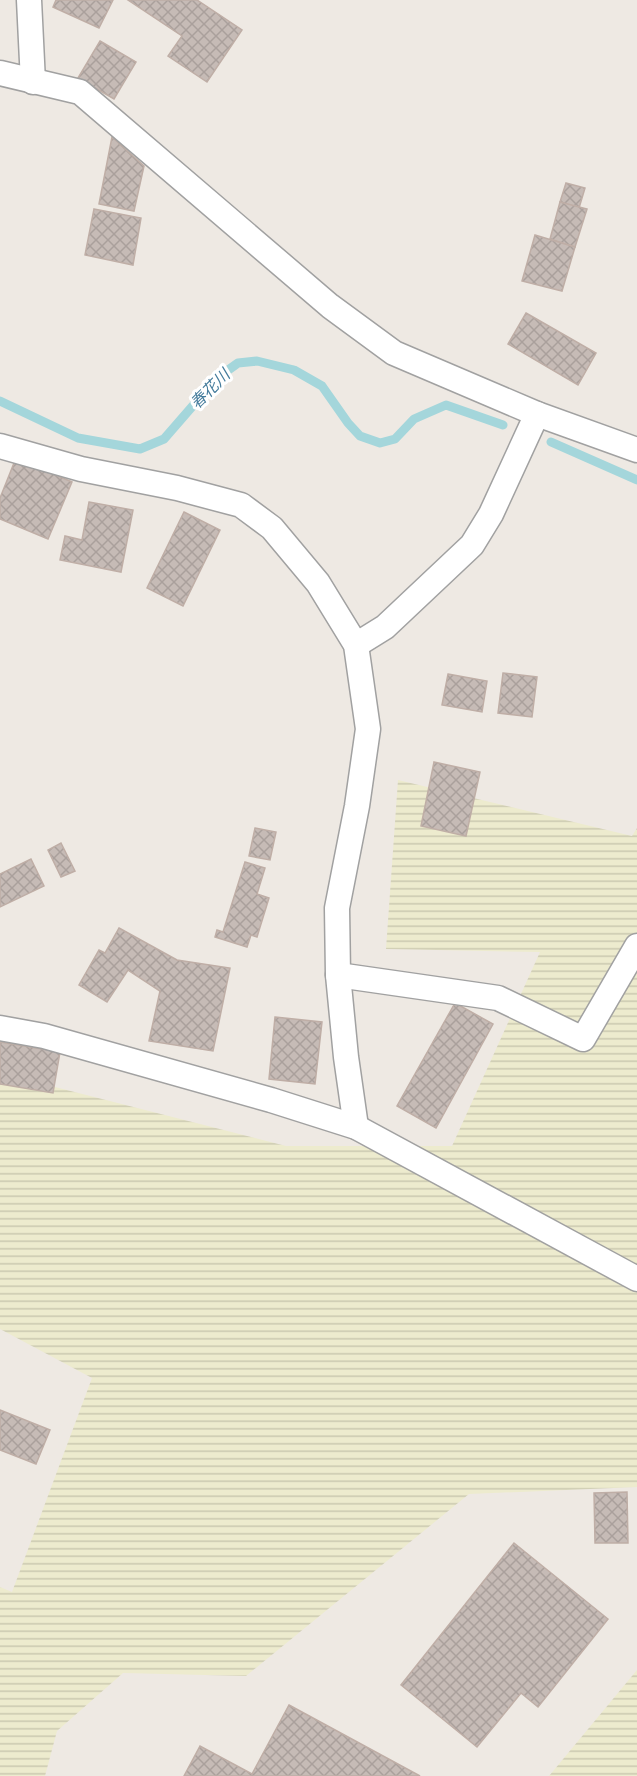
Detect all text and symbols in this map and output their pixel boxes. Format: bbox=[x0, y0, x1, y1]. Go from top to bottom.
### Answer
water label: 春花川 bbox=[185, 362, 237, 414]

